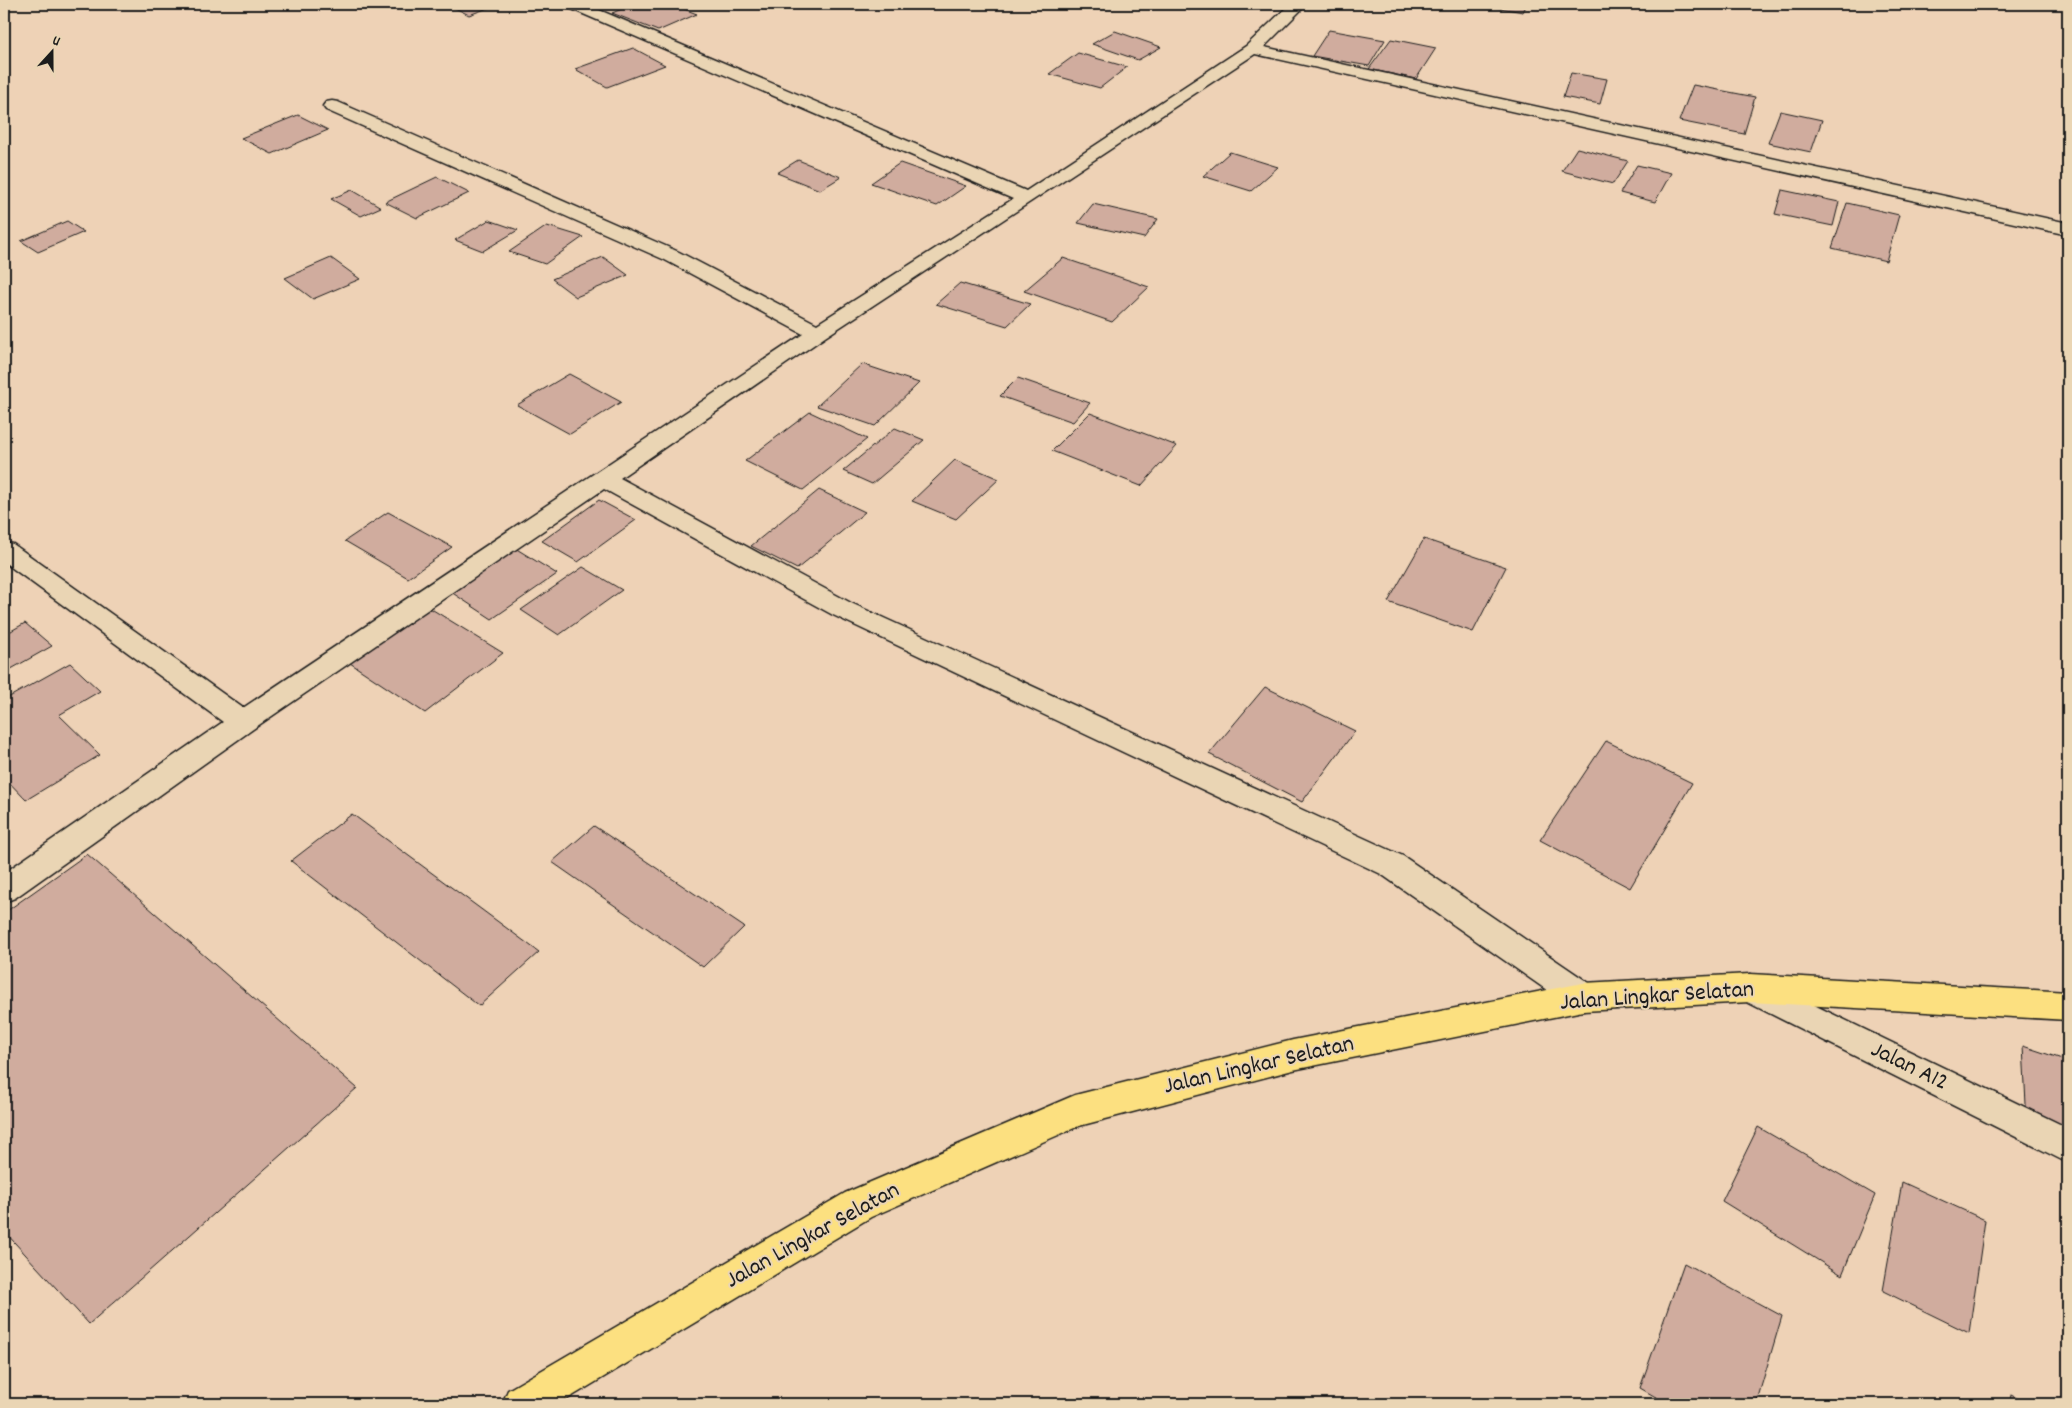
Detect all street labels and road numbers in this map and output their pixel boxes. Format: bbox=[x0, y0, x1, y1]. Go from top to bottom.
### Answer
street label: Jalan Lingkar Selatan bbox=[1559, 973, 1755, 1021]
street label: Jalan Lingkar Selatan bbox=[1161, 1028, 1357, 1104]
street label: Jalan A12 bbox=[1865, 1034, 1953, 1100]
street label: Jalan Lingkar Selatan bbox=[720, 1174, 906, 1298]

